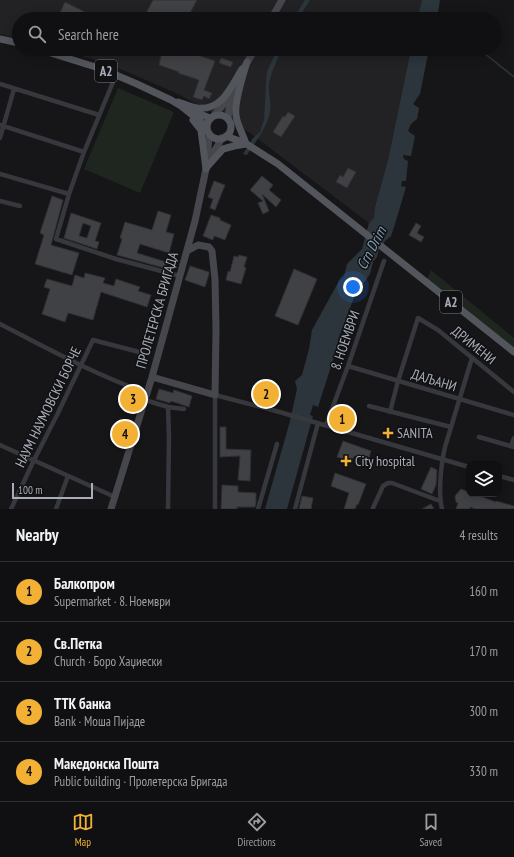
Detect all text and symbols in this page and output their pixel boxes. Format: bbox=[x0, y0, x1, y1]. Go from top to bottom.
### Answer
search box bbox=[12, 12, 502, 56]
icon: search bbox=[26, 23, 48, 45]
text: Search here bbox=[58, 25, 119, 44]
road number: A2 bbox=[95, 60, 117, 82]
water label: Crn Drim bbox=[352, 222, 391, 273]
street label: ПРОЛЕТЕРСКА БРИГАДА bbox=[132, 249, 182, 370]
your location bbox=[343, 277, 363, 297]
road number: A2 bbox=[440, 291, 462, 313]
street label: 8. НОЕМВРИ bbox=[326, 308, 364, 372]
street label: ДРИМЕНИ bbox=[448, 322, 500, 368]
street label: НАУМ НАУМОВСКИ БОРЧЕ bbox=[11, 344, 85, 470]
street label: ДАЉАНИ bbox=[409, 365, 459, 395]
pin: 2 bbox=[253, 379, 279, 409]
pin: 3 bbox=[120, 384, 146, 414]
pin: 1 bbox=[329, 404, 355, 434]
pin: 4 bbox=[112, 419, 138, 449]
place label: SANITA bbox=[397, 424, 433, 442]
marker: SANITA bbox=[382, 427, 394, 439]
place label: City hospital bbox=[355, 452, 416, 470]
marker: City hospital bbox=[340, 455, 352, 467]
map controls bbox=[466, 461, 502, 497]
button: layers bbox=[466, 461, 502, 497]
scale bar bbox=[12, 481, 93, 500]
text: 100 m bbox=[18, 483, 42, 497]
text: Nearby bbox=[16, 524, 59, 546]
text: 4 results bbox=[459, 527, 498, 544]
text: Балкопром bbox=[54, 574, 115, 593]
text: 1 bbox=[26, 583, 32, 600]
text: 160 m bbox=[469, 583, 498, 600]
text: Supermarket · 8. Ноември bbox=[54, 593, 171, 610]
text: Св.Петка bbox=[54, 634, 102, 653]
text: 2 bbox=[26, 643, 32, 660]
text: 170 m bbox=[469, 643, 498, 660]
text: Church · Боро Хаџиески bbox=[54, 653, 162, 670]
text: TTK банка bbox=[54, 694, 111, 713]
text: 3 bbox=[26, 703, 32, 720]
text: 300 m bbox=[469, 703, 498, 720]
text: Bank · Моша Пијаде bbox=[54, 713, 145, 730]
text: Македонска Пошта bbox=[54, 754, 159, 773]
text: 4 bbox=[26, 763, 32, 780]
text: 330 m bbox=[469, 763, 498, 780]
text: Public building · Пролетерска Бригада bbox=[54, 773, 228, 790]
tab: Map bbox=[72, 811, 94, 849]
tab: Directions bbox=[238, 811, 276, 849]
tab: Saved bbox=[419, 811, 442, 849]

